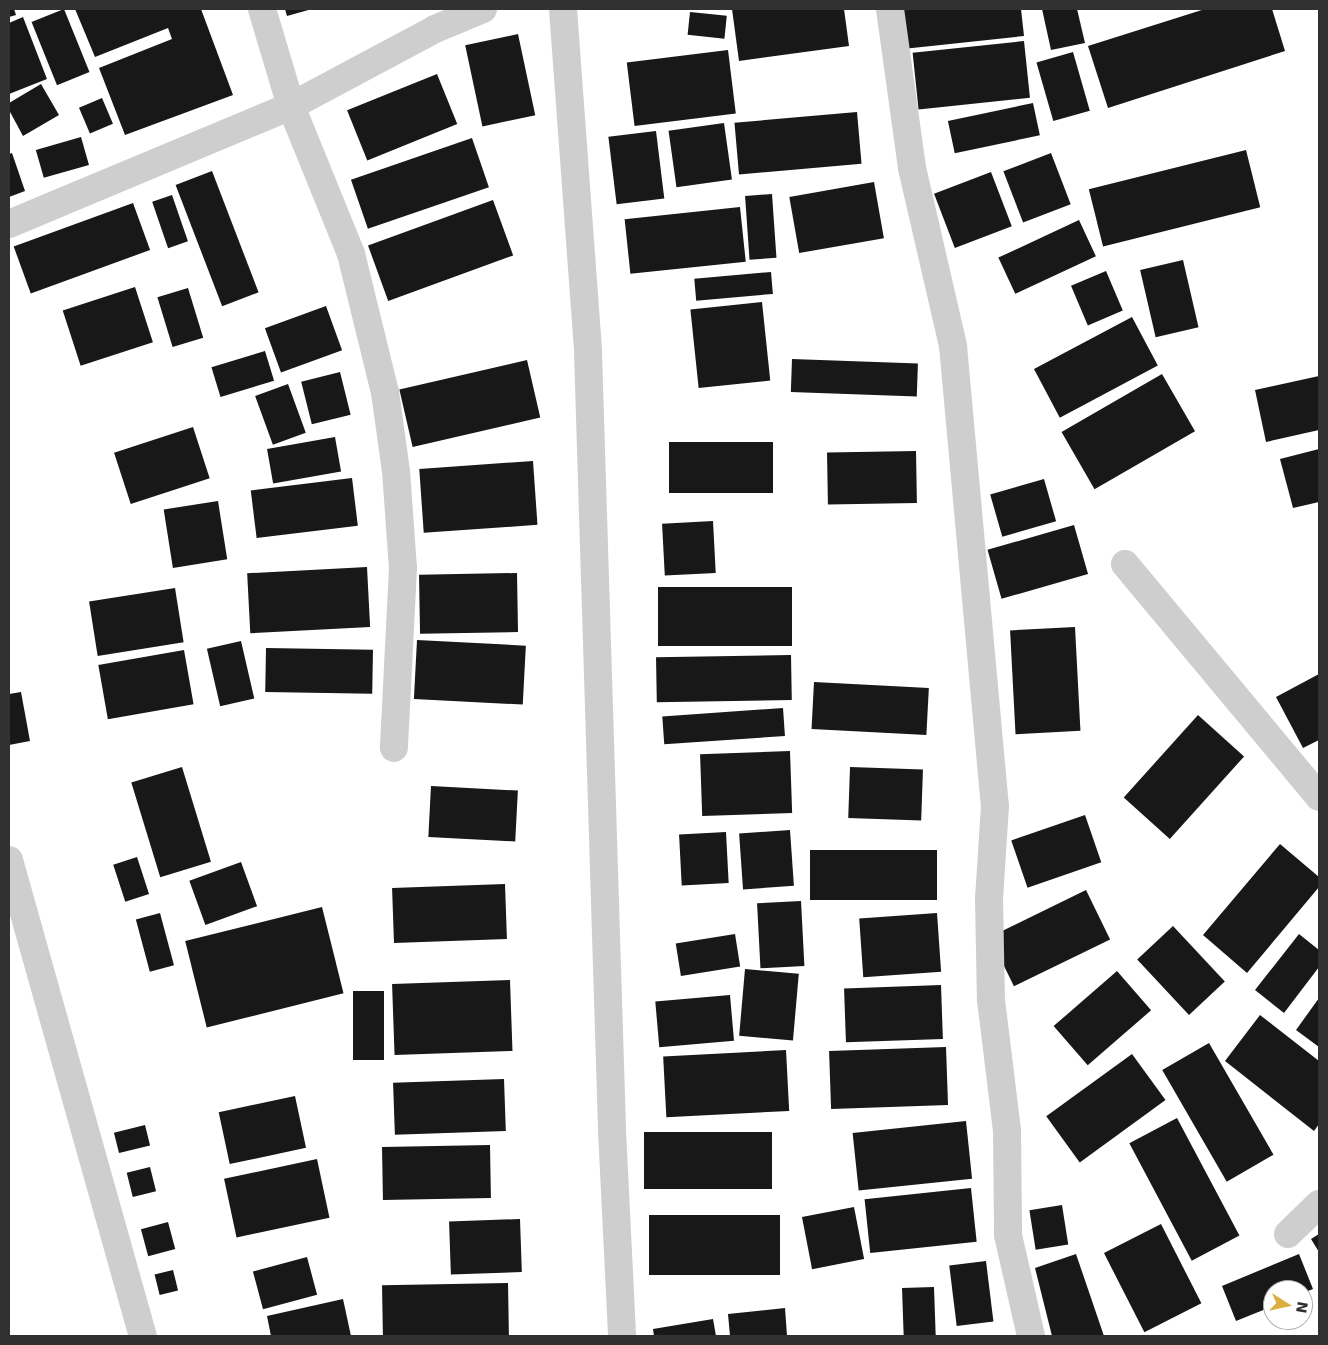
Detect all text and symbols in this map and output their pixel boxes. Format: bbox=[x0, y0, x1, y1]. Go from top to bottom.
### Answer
north arrow bbox=[1263, 1280, 1313, 1330]
text: N bbox=[1293, 1300, 1311, 1315]

